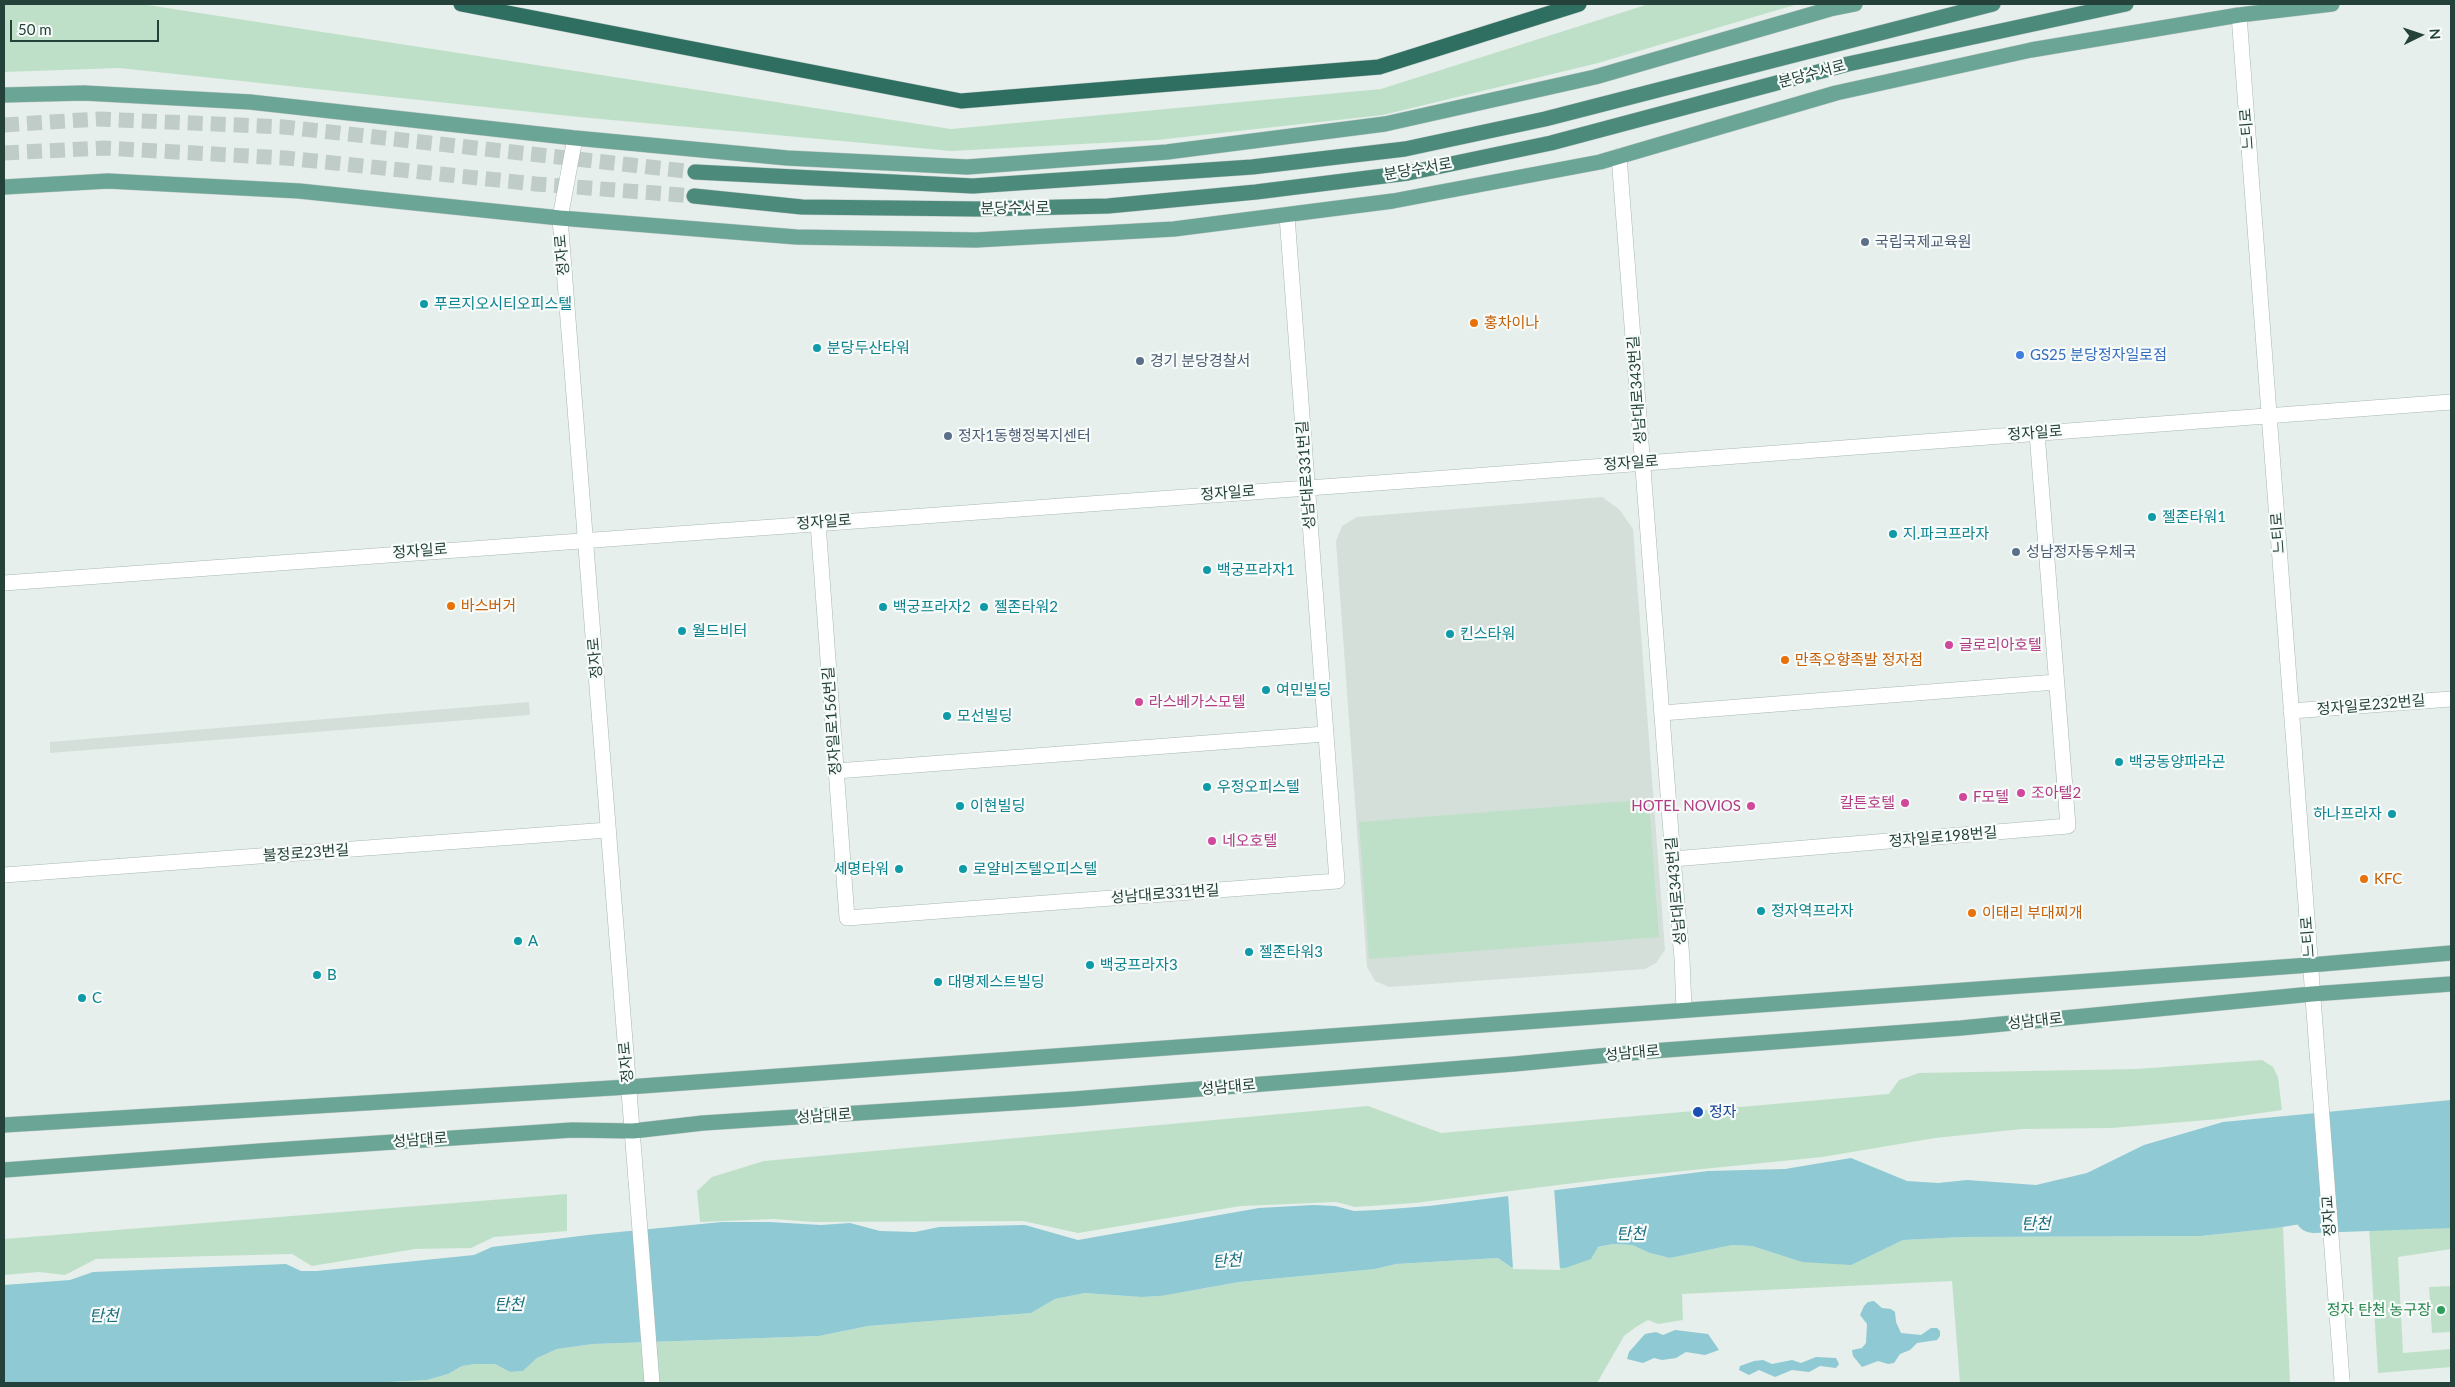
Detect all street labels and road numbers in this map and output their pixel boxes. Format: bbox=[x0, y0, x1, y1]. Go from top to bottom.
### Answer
street label: 분당수서로 bbox=[1776, 56, 1848, 92]
street label: 느티로 bbox=[2237, 108, 2257, 150]
street label: 분당수서로 bbox=[1382, 154, 1454, 184]
street label: 분당수서로 bbox=[980, 198, 1050, 218]
street label: 정자로 bbox=[551, 234, 573, 276]
street label: 성남대로343번길 bbox=[1624, 335, 1650, 445]
street label: 성남대로331번길 bbox=[1293, 420, 1319, 530]
street label: 정자일로 bbox=[2007, 422, 2063, 444]
street label: 정자일로 bbox=[1603, 452, 1659, 474]
street label: 정자일로 bbox=[1200, 482, 1256, 504]
street label: 정자일로 bbox=[796, 511, 852, 533]
street label: 느티로 bbox=[2268, 512, 2288, 554]
street label: 정자일로 bbox=[392, 540, 448, 562]
street label: 정자로 bbox=[584, 637, 606, 679]
street label: 정자일로156번길 bbox=[819, 666, 845, 776]
street label: 정자일로232번길 bbox=[2316, 691, 2426, 719]
street label: 정자일로198번길 bbox=[1888, 823, 1998, 851]
street label: 성남대로343번길 bbox=[1662, 836, 1690, 946]
street label: 불정로23번길 bbox=[262, 841, 350, 865]
street label: 성남대로331번길 bbox=[1110, 881, 1220, 907]
street label: 느티로 bbox=[2298, 916, 2318, 958]
street label: 성남대로 bbox=[2007, 1009, 2063, 1033]
street label: 정자로 bbox=[615, 1041, 637, 1083]
street label: 성남대로 bbox=[1604, 1042, 1660, 1064]
street label: 성남대로 bbox=[1200, 1076, 1256, 1098]
street label: 성남대로 bbox=[796, 1105, 852, 1127]
street label: 성남대로 bbox=[392, 1129, 448, 1151]
street label: 정자교 bbox=[2319, 1195, 2339, 1237]

